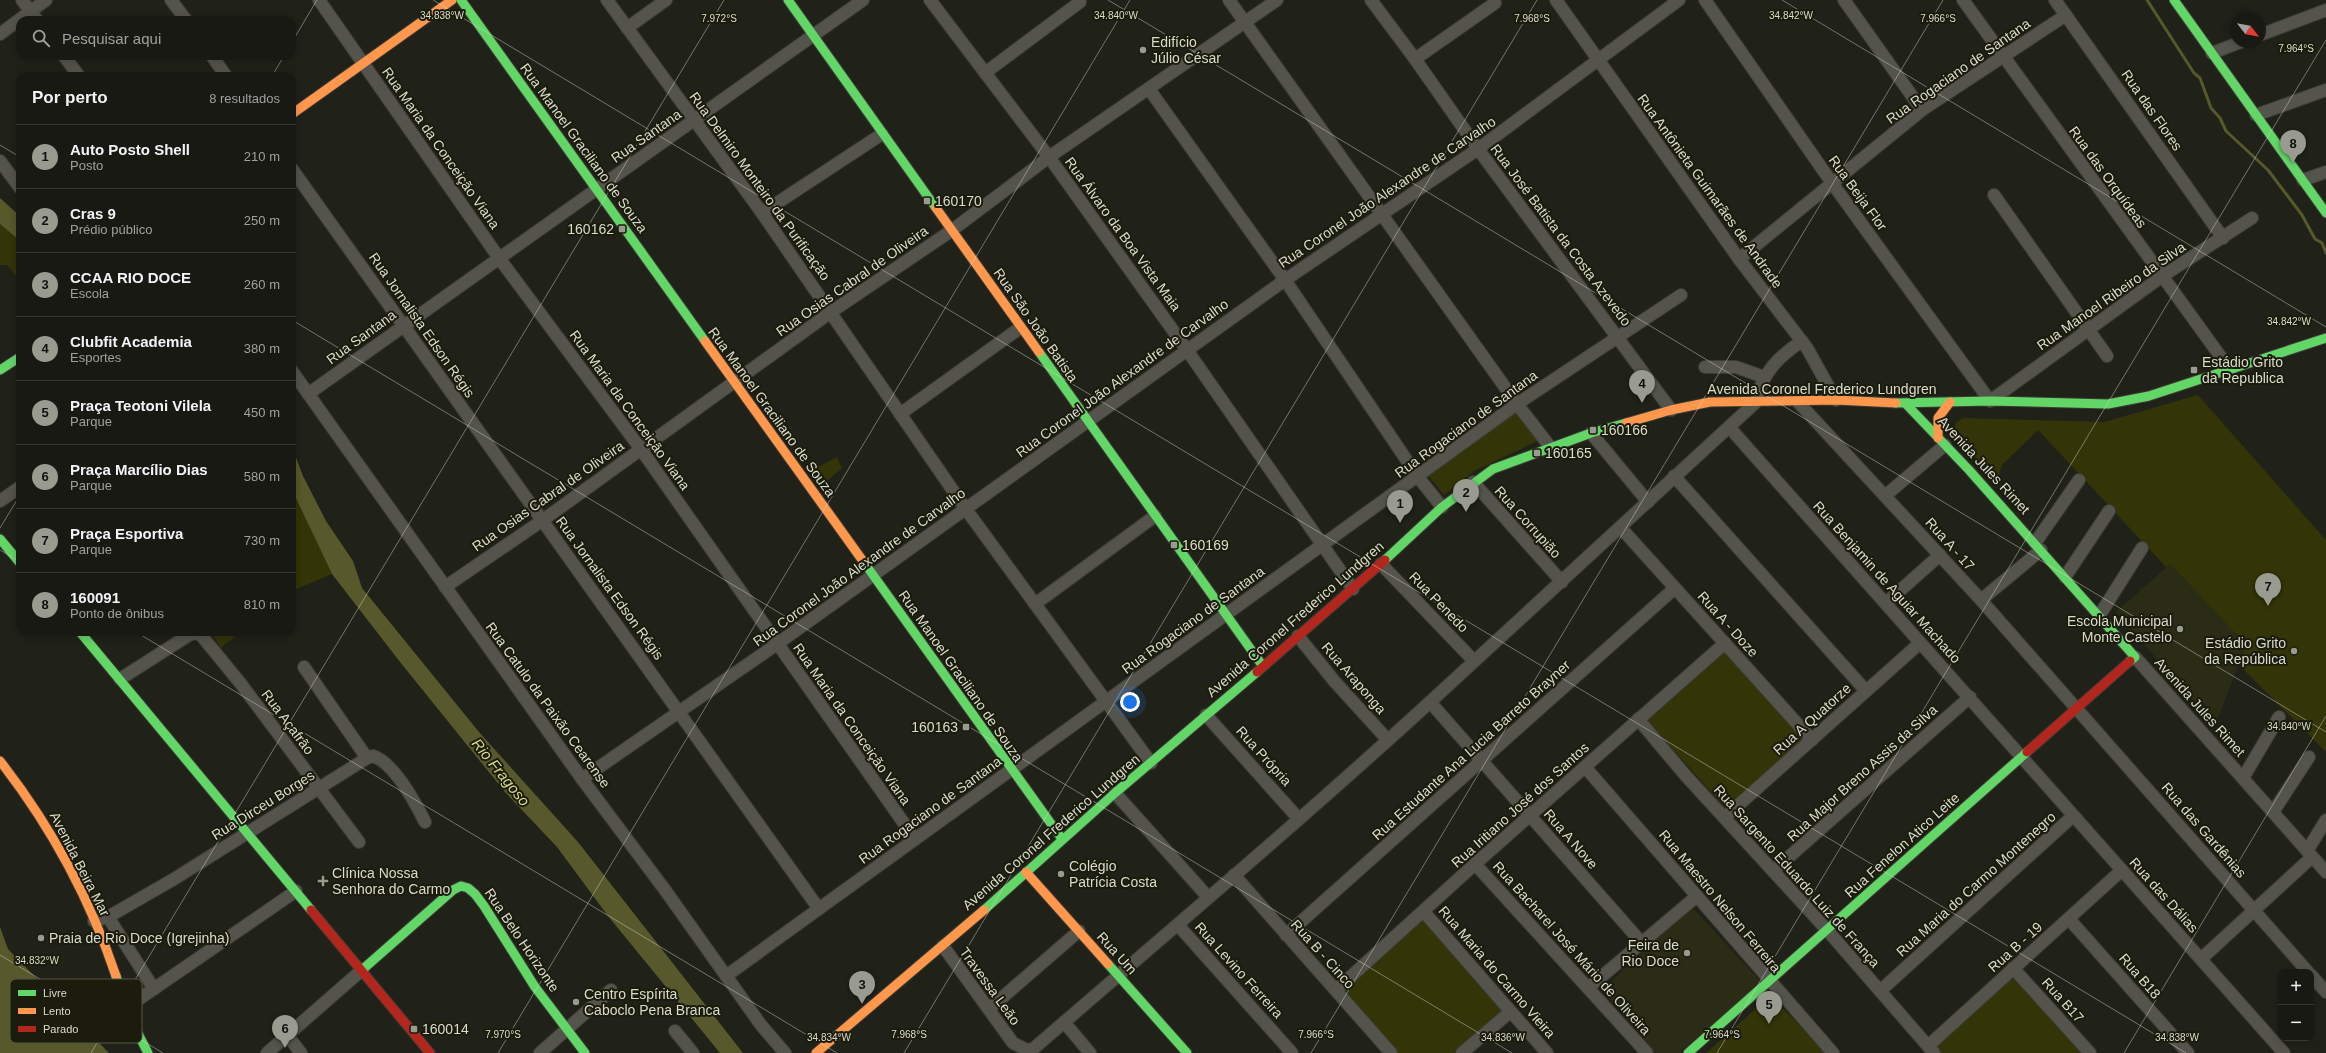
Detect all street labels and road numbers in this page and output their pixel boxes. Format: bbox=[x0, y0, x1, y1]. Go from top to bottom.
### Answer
street label: Rua Rogaciano de Santana bbox=[1883, 15, 2033, 127]
street label: Rua Manoel Graciliano de Souza bbox=[517, 60, 651, 236]
street label: Rua Maria da Conceição Viana bbox=[379, 64, 503, 232]
street label: Rua das Flores bbox=[2118, 67, 2186, 153]
street label: Rua Delmiro Monteiro da Purificação bbox=[686, 89, 834, 283]
street label: Rua Antônieta Guimarães de Andrade bbox=[1634, 91, 1786, 291]
street label: Rua Santana bbox=[608, 106, 684, 166]
street label: Rua Coronel João Alexandre de Carvalho bbox=[1275, 113, 1499, 271]
street label: Rua das Orquídeas bbox=[2066, 123, 2150, 231]
street label: Rua José Batista da Costa Azevedo bbox=[1487, 141, 1635, 329]
street label: Rua Beija Flor bbox=[1825, 152, 1891, 234]
street label: Rua Álvaro da Boa Vista Maia bbox=[1062, 154, 1184, 314]
street label: Rua Osias Cabral de Oliveira bbox=[773, 222, 931, 340]
street label: Rua Manoel Ribeiro da Silva bbox=[2034, 238, 2188, 353]
street label: Rua Jornalista Edson Régis bbox=[366, 250, 478, 400]
street label: Rua São João Batista bbox=[991, 265, 1082, 385]
street label: Rua Coronel João Alexandre de Carvalho bbox=[1013, 295, 1231, 460]
street label: Rua Santana bbox=[323, 306, 399, 367]
street label: Rua Manoel Graciliano de Souza bbox=[705, 324, 839, 500]
street label: Rua Maria da Conceição Viana bbox=[567, 327, 693, 493]
street label: Rua Rogaciano de Santana bbox=[1392, 367, 1540, 481]
street label: Avenida Coronel Frederico Lundgren bbox=[1707, 381, 1937, 397]
street label: Avenida Jules Rimet bbox=[1935, 413, 2033, 517]
street label: Rua Osias Cabral de Oliveira bbox=[469, 437, 627, 555]
street label: Rua Corrupião bbox=[1492, 483, 1565, 561]
street label: Rua Coronel João Alexandre de Carvalho bbox=[750, 484, 968, 649]
street label: Rua Benjamin de Aguiar Machado bbox=[1810, 498, 1964, 666]
street label: Rua Jornalista Edson Régis bbox=[553, 513, 667, 663]
street label: Rua A - 17 bbox=[1922, 514, 1978, 574]
street label: Avenida Coronel Frederico Lundgren bbox=[1203, 538, 1387, 700]
street label: Rua Rogaciano de Santana bbox=[1119, 563, 1267, 677]
street label: Rua Penedo bbox=[1406, 568, 1472, 636]
street label: Rua Manoel Graciliano de Souza bbox=[896, 587, 1027, 765]
street label: Rua A - Doze bbox=[1694, 588, 1762, 660]
street label: Rua Catulo da Paixão Cearense bbox=[483, 619, 614, 791]
street label: Rua Araponga bbox=[1319, 639, 1390, 717]
street label: Rua Maria da Conceição Viana bbox=[790, 640, 914, 808]
street label: Avenida Jules Rimet bbox=[2151, 654, 2249, 760]
street label: Rua Estudante Ana Lucia Barreto Brayner bbox=[1369, 657, 1573, 843]
street label: Rua A Quatorze bbox=[1770, 680, 1854, 758]
street label: Rua Açafrão bbox=[258, 686, 318, 758]
street label: Rua Major Breno Assis da Silva bbox=[1784, 701, 1940, 845]
street label: Rua Própria bbox=[1233, 723, 1295, 789]
street label: Rua Iritiano José dos Santos bbox=[1448, 739, 1592, 871]
street label: Avenida Coronel Frederico Lundgren bbox=[959, 751, 1143, 913]
street label: Rua Rogaciano de Santana bbox=[856, 753, 1004, 867]
street label: Rua Dirceu Borges bbox=[209, 767, 317, 843]
street label: Rua das Gardênias bbox=[2158, 779, 2250, 881]
street label: Rua Sargento Eduardo Luiz de França bbox=[1711, 782, 1883, 971]
street label: Rua Fenelon Atico Leite bbox=[1841, 789, 1963, 901]
street label: Rua A Nove bbox=[1541, 806, 1601, 872]
street label: Rua Maria do Carmo Montenegro bbox=[1893, 808, 2059, 960]
street label: Avenida Beira Mar bbox=[47, 809, 113, 919]
street label: Rua Maestro Nelson Ferreira bbox=[1656, 827, 1784, 975]
street label: Rua das Dálias bbox=[2126, 854, 2202, 936]
street label: Rua Bacharel José Mário de Oliveira bbox=[1490, 858, 1654, 1038]
street label: Rua Belo Horizonte bbox=[481, 885, 563, 995]
street label: Rua Maria do Carmo Vieira bbox=[1435, 903, 1559, 1041]
street label: Rua B - Cinco bbox=[1288, 916, 1358, 992]
street label: Rua Levino Ferreira bbox=[1192, 919, 1286, 1021]
street label: Rua B - 19 bbox=[1985, 919, 2045, 975]
street label: Rua Um bbox=[1094, 929, 1140, 977]
street label: Travessa Leão bbox=[956, 944, 1024, 1028]
street label: Rua B18 bbox=[2116, 950, 2164, 1002]
street label: Rua B17 bbox=[2039, 974, 2087, 1026]

